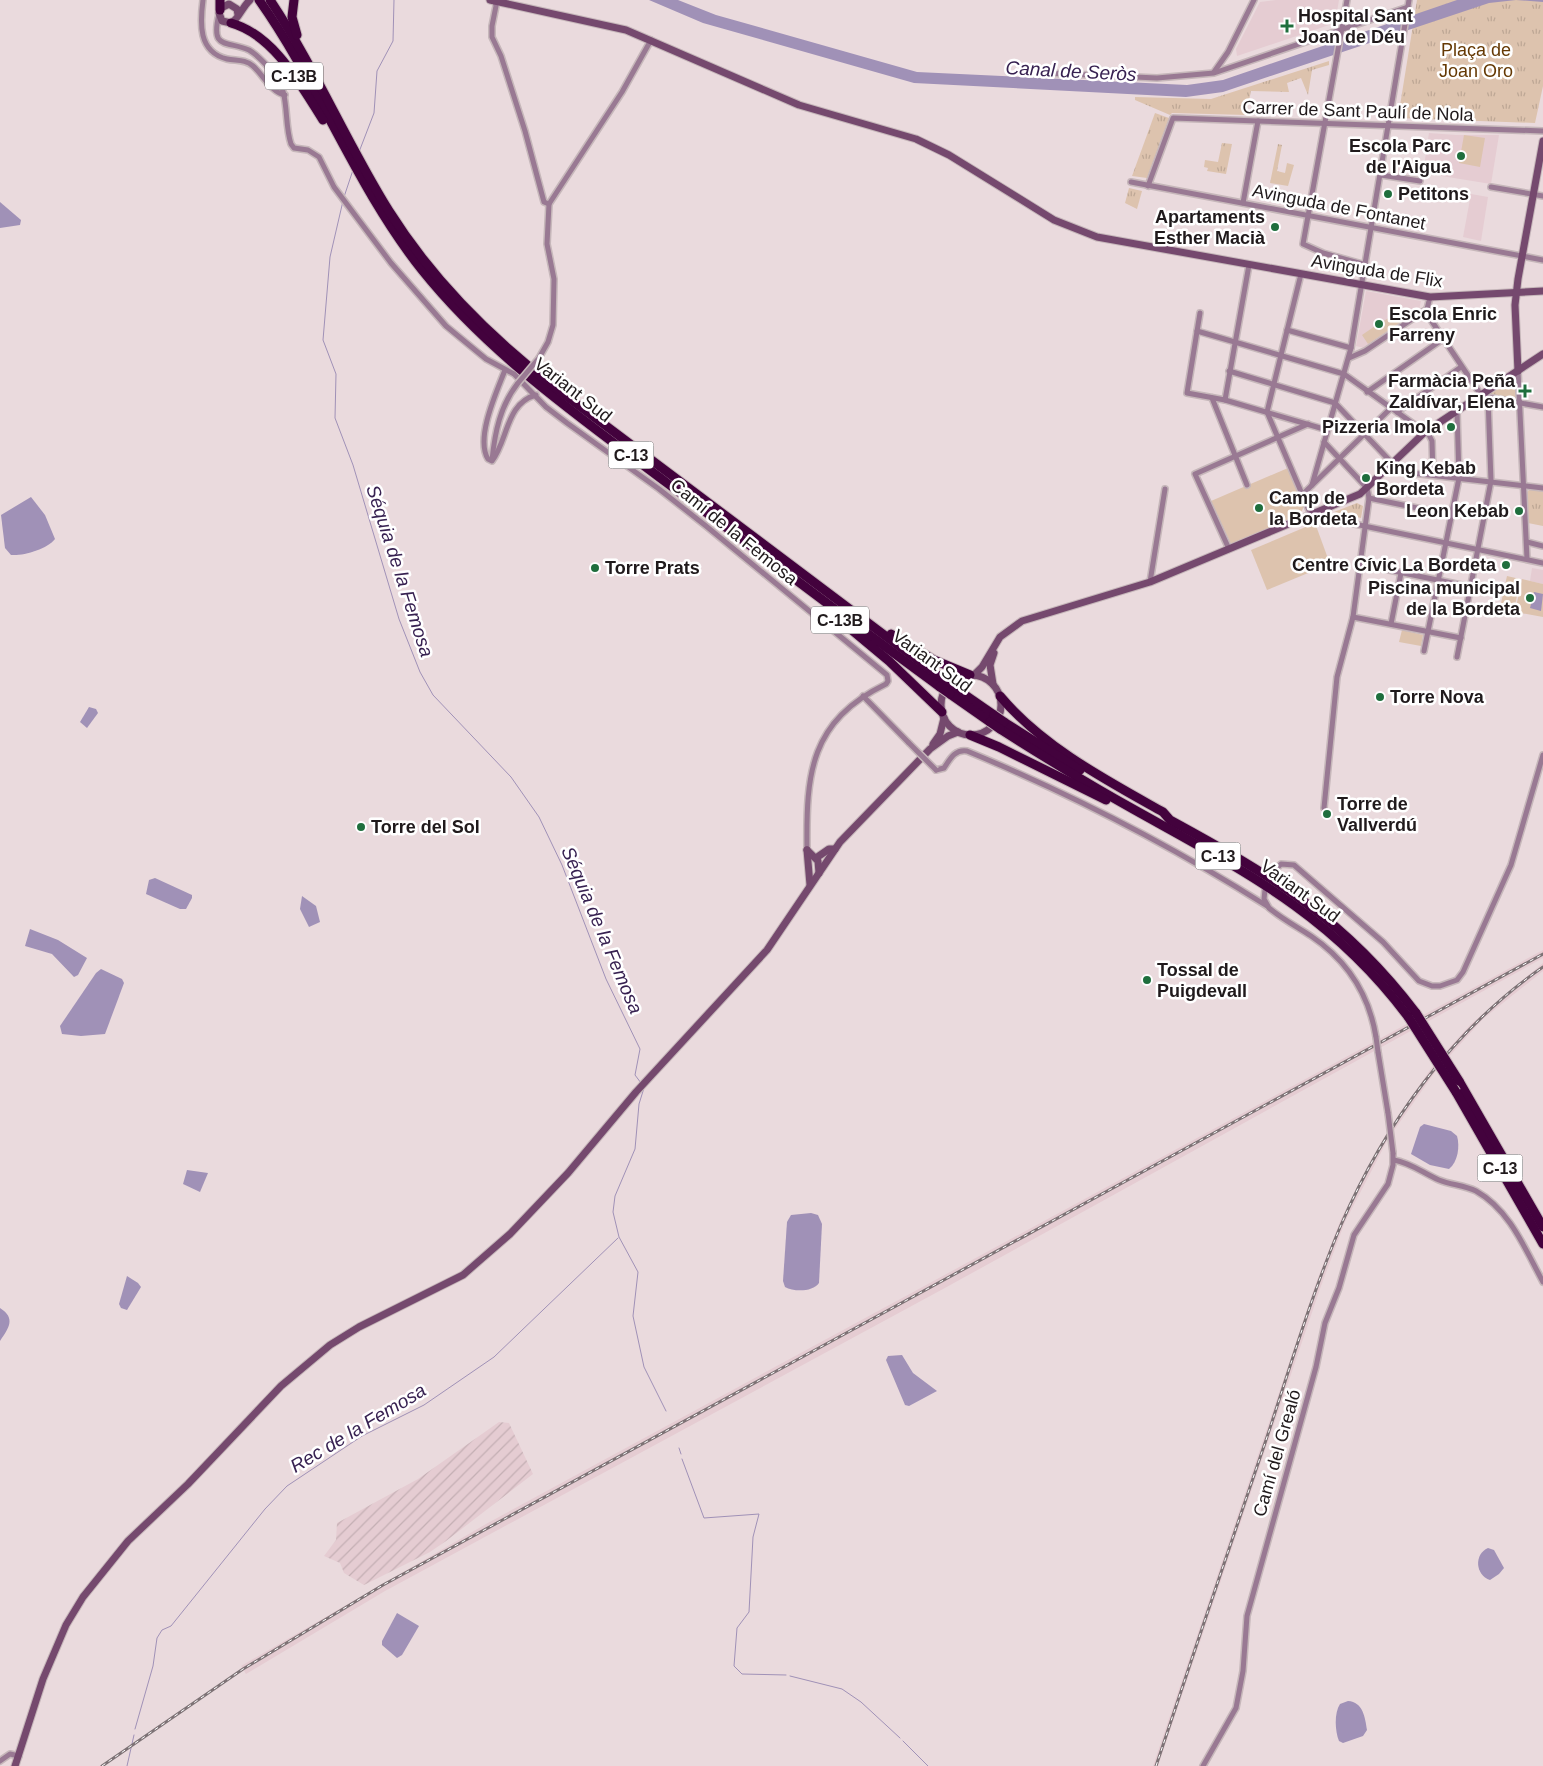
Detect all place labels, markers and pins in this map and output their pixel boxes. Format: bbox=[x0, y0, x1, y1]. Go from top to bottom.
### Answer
place label: Hospital Sant Joan de Déu bbox=[1298, 6, 1413, 47]
marker: Hospital Sant Joan de Déu bbox=[1280, 19, 1294, 33]
place label: Escola Parc de l'Aigua bbox=[1349, 136, 1452, 177]
marker: Escola Parc de l'Aigua bbox=[1455, 150, 1467, 162]
place label: Petitons bbox=[1398, 184, 1469, 204]
marker: Petitons bbox=[1382, 188, 1394, 200]
place label: Apartaments Esther Macià bbox=[1154, 207, 1266, 248]
marker: Apartaments Esther Macià bbox=[1269, 221, 1281, 233]
place label: Escola Enric Farreny bbox=[1389, 304, 1497, 345]
marker: Escola Enric Farreny bbox=[1373, 318, 1385, 330]
place label: Farmàcia Peña Zaldívar, Elena bbox=[1388, 371, 1516, 412]
marker: Farmàcia Peña Zaldívar, Elena bbox=[1519, 385, 1531, 397]
place label: Pizzeria Imola bbox=[1322, 417, 1442, 437]
marker: Pizzeria Imola bbox=[1445, 421, 1457, 433]
place label: King Kebab Bordeta bbox=[1376, 458, 1476, 499]
marker: King Kebab Bordeta bbox=[1360, 472, 1372, 484]
place label: Camp de la Bordeta bbox=[1269, 488, 1358, 529]
place label: Leon Kebab bbox=[1406, 501, 1509, 521]
marker: Camp de la Bordeta bbox=[1253, 502, 1265, 514]
marker: Leon Kebab bbox=[1513, 505, 1525, 517]
place label: Centre Cívic La Bordeta bbox=[1292, 555, 1497, 575]
place label: Torre Prats bbox=[605, 558, 700, 578]
marker: Centre Cívic La Bordeta bbox=[1500, 559, 1512, 571]
marker: Torre Prats bbox=[589, 562, 601, 574]
place label: Piscina municipal de la Bordeta bbox=[1368, 578, 1521, 619]
marker: Piscina municipal de la Bordeta bbox=[1524, 592, 1536, 604]
place label: Torre Nova bbox=[1390, 687, 1485, 707]
marker: Torre Nova bbox=[1374, 691, 1386, 703]
place label: Torre de Vallverdú bbox=[1337, 794, 1417, 835]
marker: Torre de Vallverdú bbox=[1321, 808, 1333, 820]
place label: Torre del Sol bbox=[371, 817, 480, 837]
marker: Torre del Sol bbox=[355, 821, 367, 833]
place label: Tossal de Puigdevall bbox=[1157, 960, 1247, 1001]
marker: Tossal de Puigdevall bbox=[1141, 974, 1153, 986]

